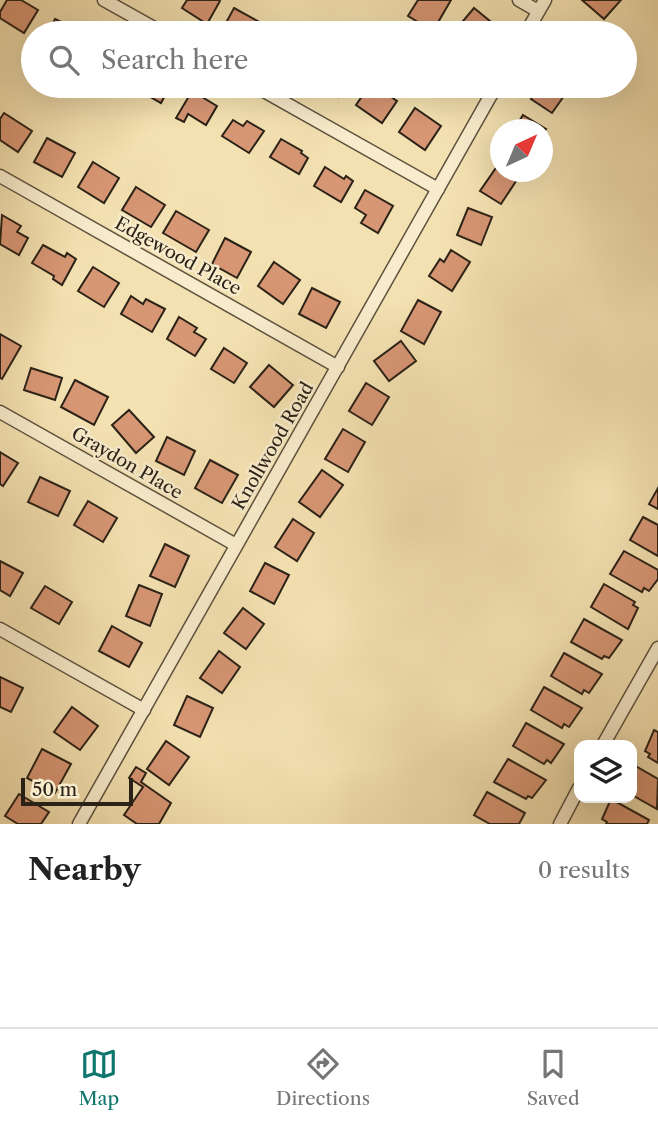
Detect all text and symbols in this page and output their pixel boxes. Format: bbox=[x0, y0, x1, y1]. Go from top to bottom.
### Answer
search box bbox=[21, 21, 637, 98]
icon: search bbox=[45, 41, 83, 79]
text: Search here bbox=[101, 44, 248, 76]
north arrow bbox=[490, 119, 553, 182]
street label: Edgewood Place bbox=[111, 212, 245, 300]
street label: Knollwood Road bbox=[228, 378, 318, 514]
street label: Graydon Place bbox=[67, 422, 187, 504]
map controls bbox=[574, 740, 637, 803]
button: layers bbox=[574, 740, 637, 803]
scale bar bbox=[21, 775, 133, 807]
text: 50 m bbox=[32, 778, 77, 801]
text: Nearby bbox=[28, 851, 141, 888]
text: 0 results bbox=[538, 856, 630, 884]
tab: Map bbox=[78, 1045, 119, 1110]
tab: Directions bbox=[276, 1045, 370, 1110]
tab: Saved bbox=[527, 1045, 580, 1110]

